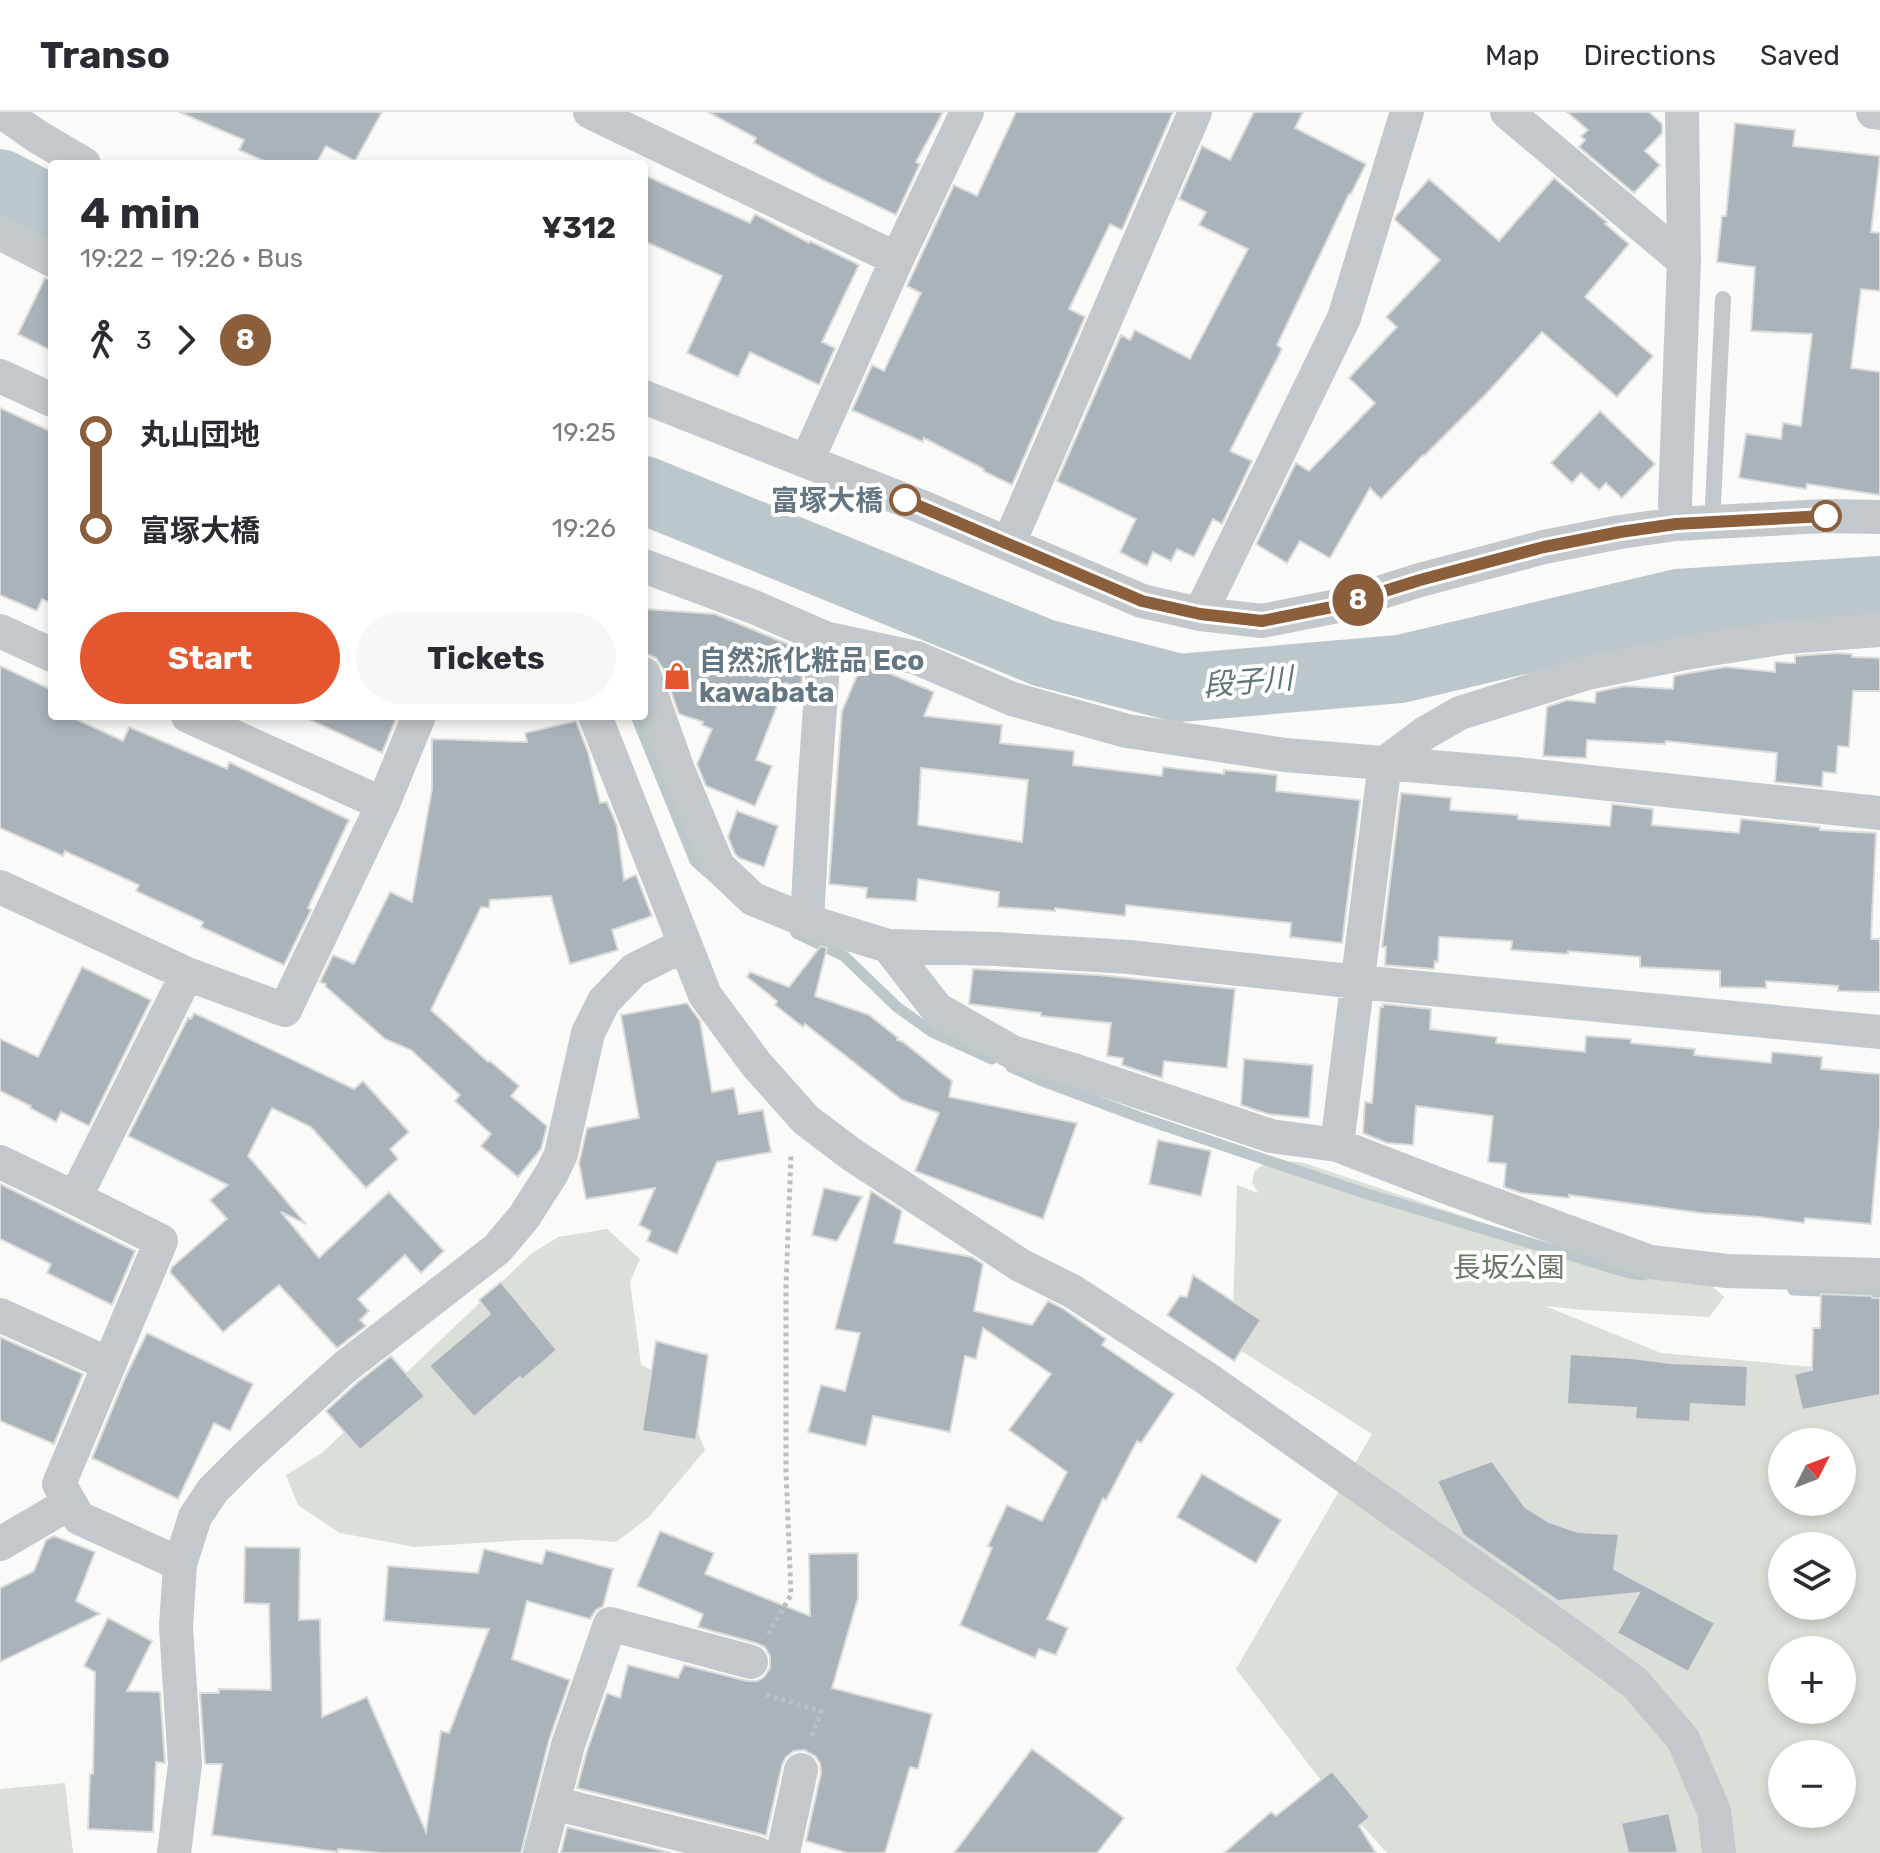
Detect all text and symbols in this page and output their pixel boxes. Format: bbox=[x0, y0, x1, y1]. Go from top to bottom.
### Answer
text: Transo bbox=[40, 32, 170, 78]
text: Map bbox=[1485, 39, 1539, 72]
text: Directions bbox=[1583, 39, 1716, 72]
text: Saved bbox=[1760, 39, 1840, 72]
text: 4 min bbox=[80, 187, 201, 239]
text: ¥312 bbox=[542, 210, 616, 246]
text: 19:22 – 19:26 · Bus bbox=[80, 243, 303, 274]
icon: walk bbox=[80, 318, 124, 362]
icon: forward bbox=[164, 318, 208, 362]
text: 8 bbox=[236, 323, 255, 356]
text: 3 bbox=[136, 325, 152, 356]
text: 丸山団地 bbox=[140, 417, 260, 453]
text: 19:25 bbox=[552, 417, 616, 448]
place label: 富塚大橋 bbox=[771, 484, 883, 517]
marker: 富塚大橋 bbox=[890, 485, 920, 515]
unlabelled marker bbox=[1811, 501, 1841, 531]
text: 富塚大橋 bbox=[140, 513, 260, 549]
text: 19:26 bbox=[552, 513, 616, 544]
line badge: 8 bbox=[1332, 574, 1384, 626]
text: 8 bbox=[1349, 583, 1367, 616]
button: Start bbox=[80, 612, 340, 704]
button: Tickets bbox=[356, 612, 616, 704]
place label: 自然派化粧品 Eco kawabata bbox=[699, 644, 924, 709]
water label: 段子川 bbox=[1202, 660, 1297, 704]
shop icon: 自然派化粧品 Eco kawabata bbox=[662, 661, 692, 691]
park label: 長坂公園 bbox=[1453, 1251, 1565, 1284]
north arrow bbox=[1768, 1428, 1856, 1516]
map controls bbox=[1768, 1428, 1856, 1828]
button: layers bbox=[1768, 1532, 1856, 1620]
button: + bbox=[1768, 1636, 1856, 1724]
button: − bbox=[1768, 1740, 1856, 1828]

